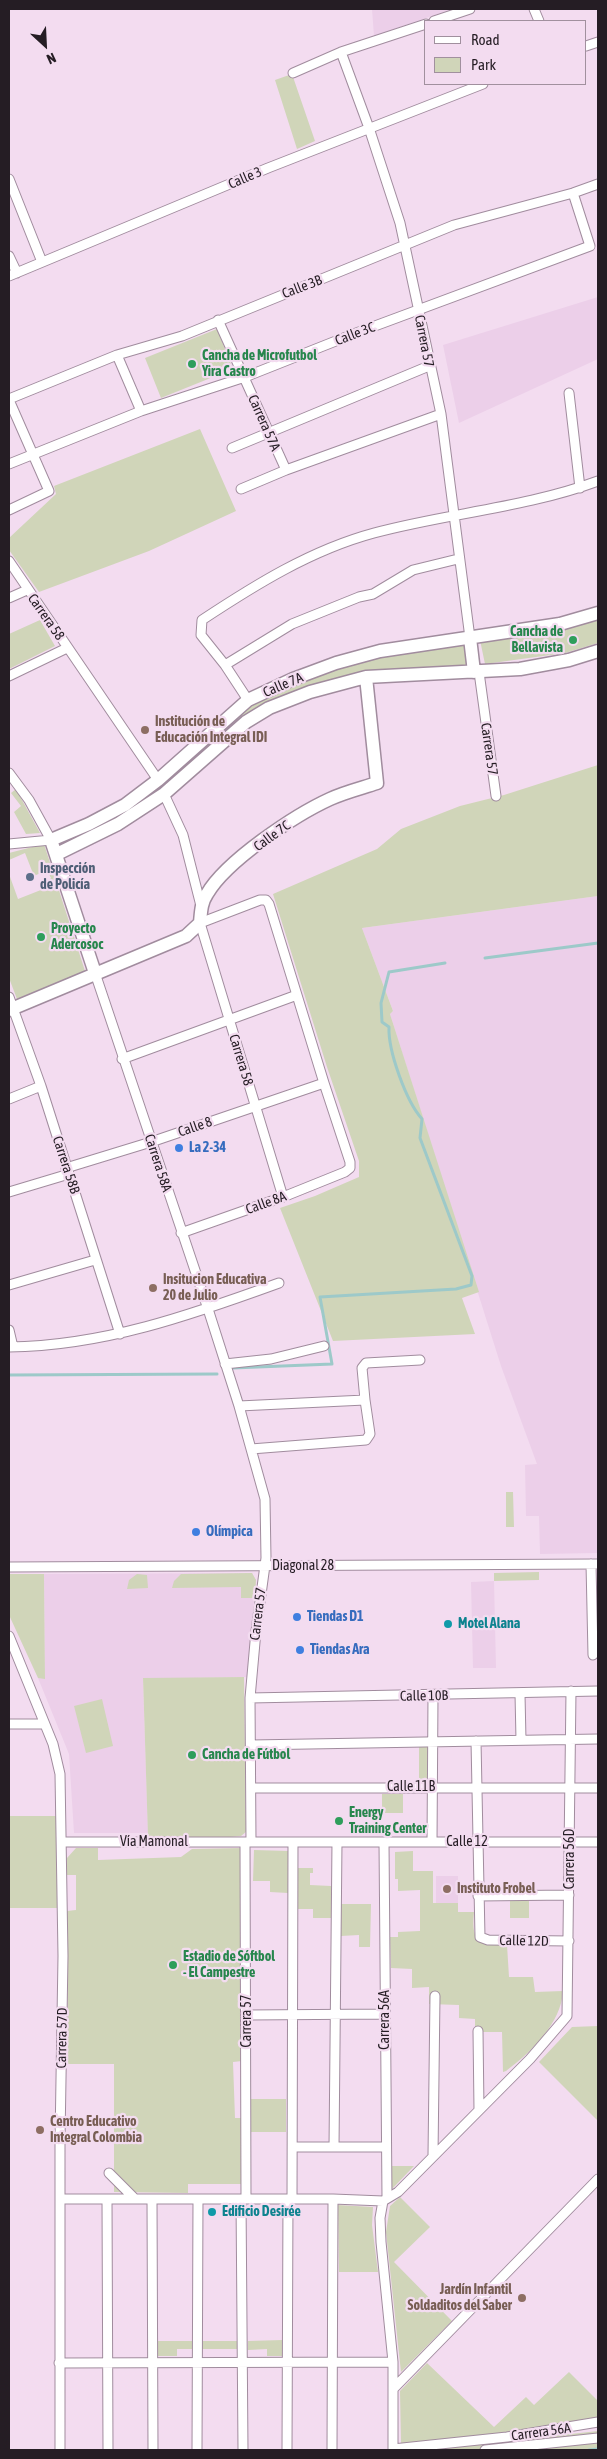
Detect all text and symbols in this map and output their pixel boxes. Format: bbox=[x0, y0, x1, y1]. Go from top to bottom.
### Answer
north arrow bbox=[20, 20, 70, 70]
legend bbox=[424, 20, 587, 85]
text: Road bbox=[471, 31, 500, 48]
text: N bbox=[44, 50, 58, 68]
text: Park bbox=[471, 56, 496, 73]
street label: Calle 3 bbox=[226, 163, 264, 193]
street label: Calle 3B bbox=[280, 272, 324, 302]
street label: Carrera 57 bbox=[411, 313, 437, 369]
street label: Calle 3C bbox=[333, 319, 377, 349]
place label: Cancha de Microfutbol Yira Castro bbox=[202, 348, 317, 381]
marker: Cancha de Microfutbol Yira Castro bbox=[186, 358, 198, 370]
street label: Carrera 57A bbox=[244, 392, 284, 454]
street label: Carrera 58 bbox=[24, 591, 68, 643]
place label: Cancha de Bellavista bbox=[510, 624, 563, 656]
marker: Cancha de Bellavista bbox=[567, 634, 579, 646]
street label: Calle 7A bbox=[260, 669, 306, 701]
place label: Institución de Educación Integral IDI bbox=[155, 714, 267, 746]
street label: Carrera 57 bbox=[477, 722, 501, 776]
marker: Institución de Educación Integral IDI bbox=[139, 724, 151, 736]
street label: Calle 7C bbox=[250, 817, 294, 855]
place label: Inspección de Policía bbox=[40, 861, 95, 894]
marker: Inspección de Policía bbox=[24, 871, 36, 883]
place label: Proyecto Adercosoc bbox=[51, 921, 103, 954]
marker: Proyecto Adercosoc bbox=[35, 931, 47, 943]
street label: Carrera 58 bbox=[225, 1032, 257, 1088]
street label: Calle 8 bbox=[176, 1113, 214, 1141]
street label: Carrera 58A bbox=[141, 1132, 175, 1194]
street label: Carrera 58B bbox=[49, 1134, 83, 1196]
place label: La 2-34 bbox=[189, 1140, 226, 1156]
marker: La 2-34 bbox=[173, 1142, 185, 1154]
street label: Calle 8A bbox=[243, 1188, 289, 1218]
place label: Insitucion Educativa 20 de Julio bbox=[163, 1272, 266, 1304]
marker: Insitucion Educativa 20 de Julio bbox=[147, 1282, 159, 1294]
place label: Olímpica bbox=[206, 1524, 253, 1540]
marker: Olímpica bbox=[190, 1526, 202, 1538]
street label: Diagonal 28 bbox=[272, 1558, 334, 1574]
street label: Carrera 57 bbox=[246, 1587, 270, 1641]
place label: Tiendas D1 bbox=[307, 1609, 364, 1625]
marker: Tiendas D1 bbox=[291, 1611, 303, 1623]
place label: Motel Alana bbox=[458, 1616, 520, 1632]
marker: Motel Alana bbox=[442, 1618, 454, 1630]
place label: Tiendas Ara bbox=[310, 1642, 369, 1658]
marker: Tiendas Ara bbox=[294, 1644, 306, 1656]
street label: Calle 10B bbox=[400, 1687, 448, 1705]
place label: Cancha de Fútbol bbox=[202, 1747, 290, 1763]
marker: Cancha de Fútbol bbox=[186, 1749, 198, 1761]
street label: Calle 11B bbox=[387, 1779, 435, 1795]
place label: Energy Training Center bbox=[349, 1805, 426, 1838]
marker: Energy Training Center bbox=[333, 1815, 345, 1827]
street label: Carrera 56D bbox=[562, 1829, 578, 1889]
street label: Vía Mamonal bbox=[120, 1834, 188, 1850]
street label: Calle 12 bbox=[446, 1834, 488, 1850]
place label: Instituto Frobel bbox=[457, 1881, 536, 1897]
marker: Instituto Frobel bbox=[441, 1883, 453, 1895]
street label: Calle 12D bbox=[499, 1932, 549, 1950]
place label: Estadio de Sóftbol - El Campestre bbox=[183, 1949, 275, 1981]
marker: Estadio de Sóftbol - El Campestre bbox=[167, 1959, 179, 1971]
street label: Carrera 56A bbox=[377, 1990, 393, 2050]
street label: Carrera 57 bbox=[239, 1995, 255, 2047]
street label: Carrera 57D bbox=[53, 2008, 71, 2068]
place label: Centro Educativo Integral Colombia bbox=[50, 2114, 142, 2146]
marker: Centro Educativo Integral Colombia bbox=[34, 2124, 46, 2136]
place label: Edificio Desirée bbox=[222, 2204, 301, 2220]
marker: Edificio Desirée bbox=[206, 2206, 218, 2218]
place label: Jardín Infantil Soldaditos del Saber bbox=[408, 2282, 512, 2314]
marker: Jardín Infantil Soldaditos del Saber bbox=[516, 2292, 528, 2304]
street label: Carrera 56A bbox=[510, 2420, 572, 2444]

